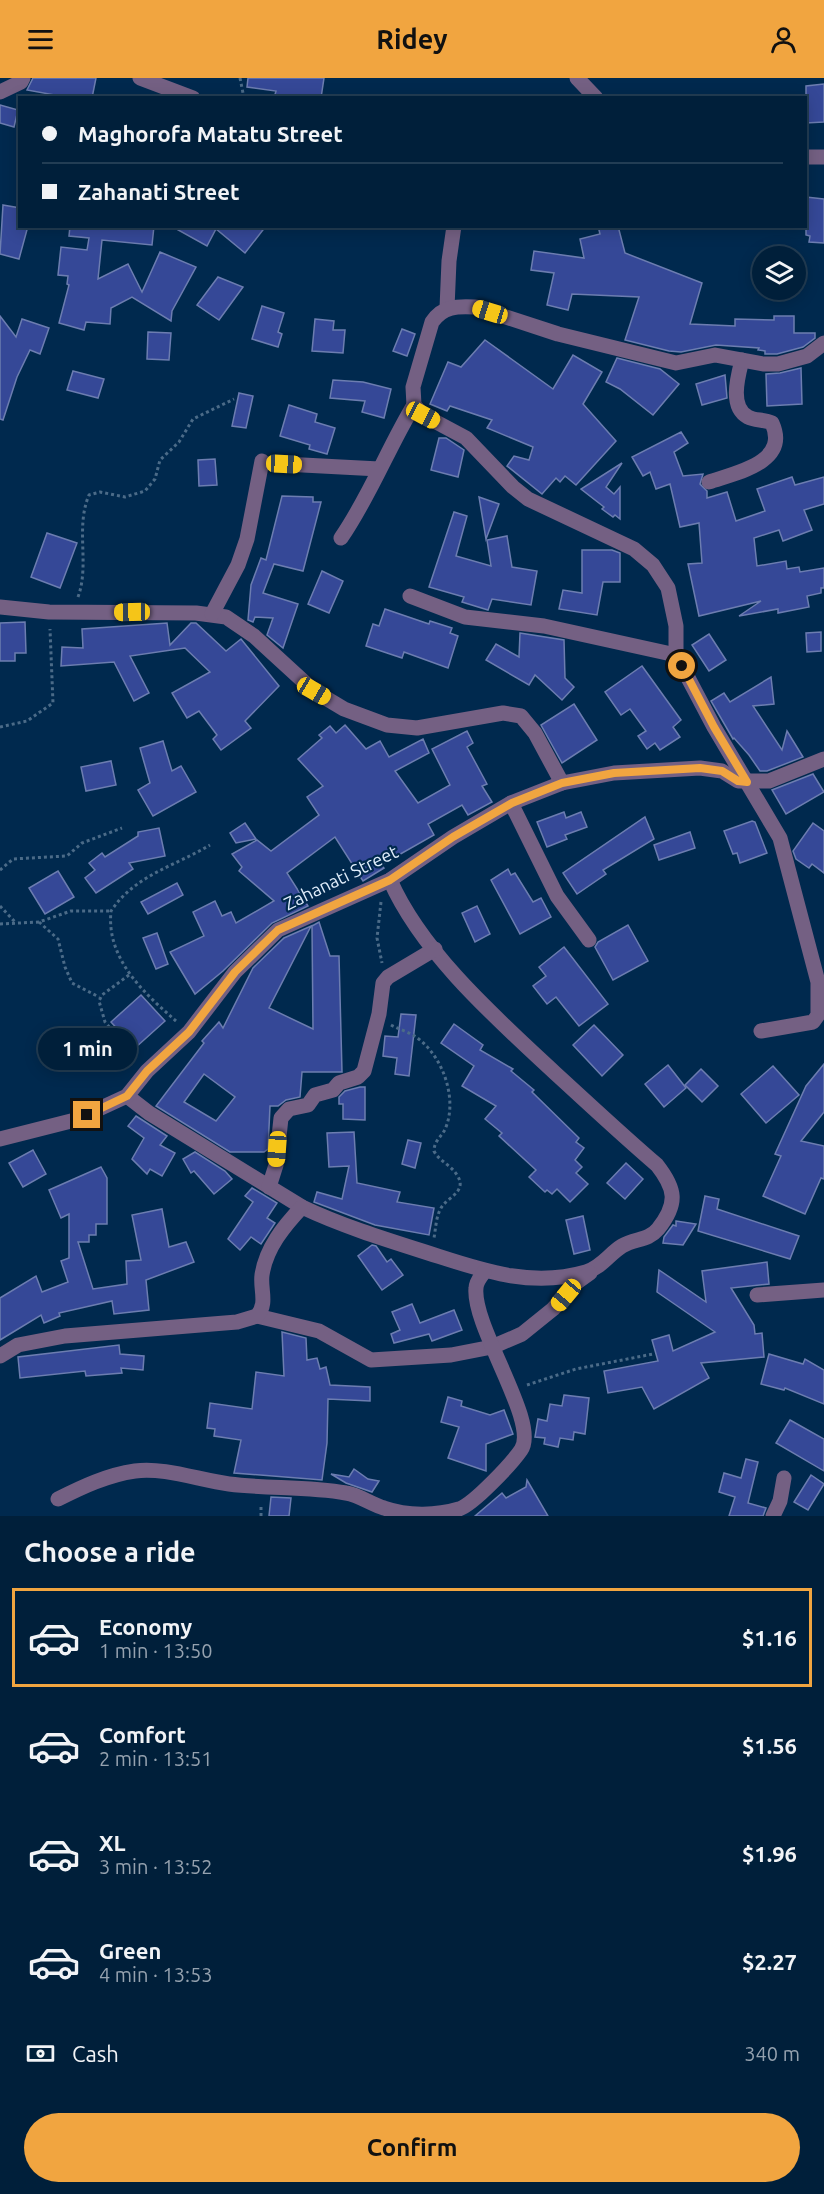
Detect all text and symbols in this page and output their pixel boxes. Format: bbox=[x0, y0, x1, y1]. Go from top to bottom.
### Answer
icon: menu bbox=[24, 23, 57, 56]
icon: person bbox=[767, 23, 800, 56]
text: Ridey bbox=[376, 24, 448, 54]
text: Maghorofa Matatu Street bbox=[78, 121, 343, 146]
text: Zahanati Street bbox=[78, 179, 239, 204]
map controls bbox=[752, 246, 806, 300]
button: layers bbox=[752, 246, 806, 300]
car bbox=[470, 298, 510, 326]
car bbox=[403, 399, 443, 431]
car bbox=[266, 454, 302, 474]
car bbox=[114, 603, 150, 621]
route start bbox=[668, 652, 695, 679]
car bbox=[294, 674, 334, 708]
street label: Zahanati Street bbox=[280, 841, 401, 913]
callout: 1 min bbox=[38, 1028, 136, 1070]
text: 1 min bbox=[62, 1037, 113, 1060]
route end bbox=[73, 1101, 100, 1128]
car bbox=[267, 1130, 287, 1168]
car bbox=[548, 1275, 584, 1315]
text: Choose a ride bbox=[24, 1537, 196, 1567]
icon: car bbox=[27, 1611, 81, 1665]
text: Economy bbox=[99, 1614, 192, 1639]
text: $1.16 bbox=[742, 1625, 797, 1650]
text: 1 min · 13:50 bbox=[99, 1639, 213, 1662]
icon: car bbox=[27, 1719, 81, 1773]
text: Comfort bbox=[99, 1722, 186, 1747]
text: $1.56 bbox=[742, 1733, 797, 1758]
text: 2 min · 13:51 bbox=[99, 1747, 213, 1770]
icon: car bbox=[27, 1827, 81, 1881]
text: XL bbox=[99, 1830, 126, 1855]
text: $1.96 bbox=[742, 1841, 797, 1866]
text: 3 min · 13:52 bbox=[99, 1855, 213, 1878]
icon: car bbox=[27, 1935, 81, 1989]
text: Green bbox=[99, 1938, 161, 1963]
text: $2.27 bbox=[742, 1949, 797, 1974]
text: 4 min · 13:53 bbox=[99, 1963, 213, 1986]
icon: cash bbox=[24, 2037, 57, 2070]
text: Cash bbox=[72, 2041, 119, 2066]
text: 340 m bbox=[744, 2042, 800, 2065]
button: Confirm bbox=[24, 2113, 800, 2182]

